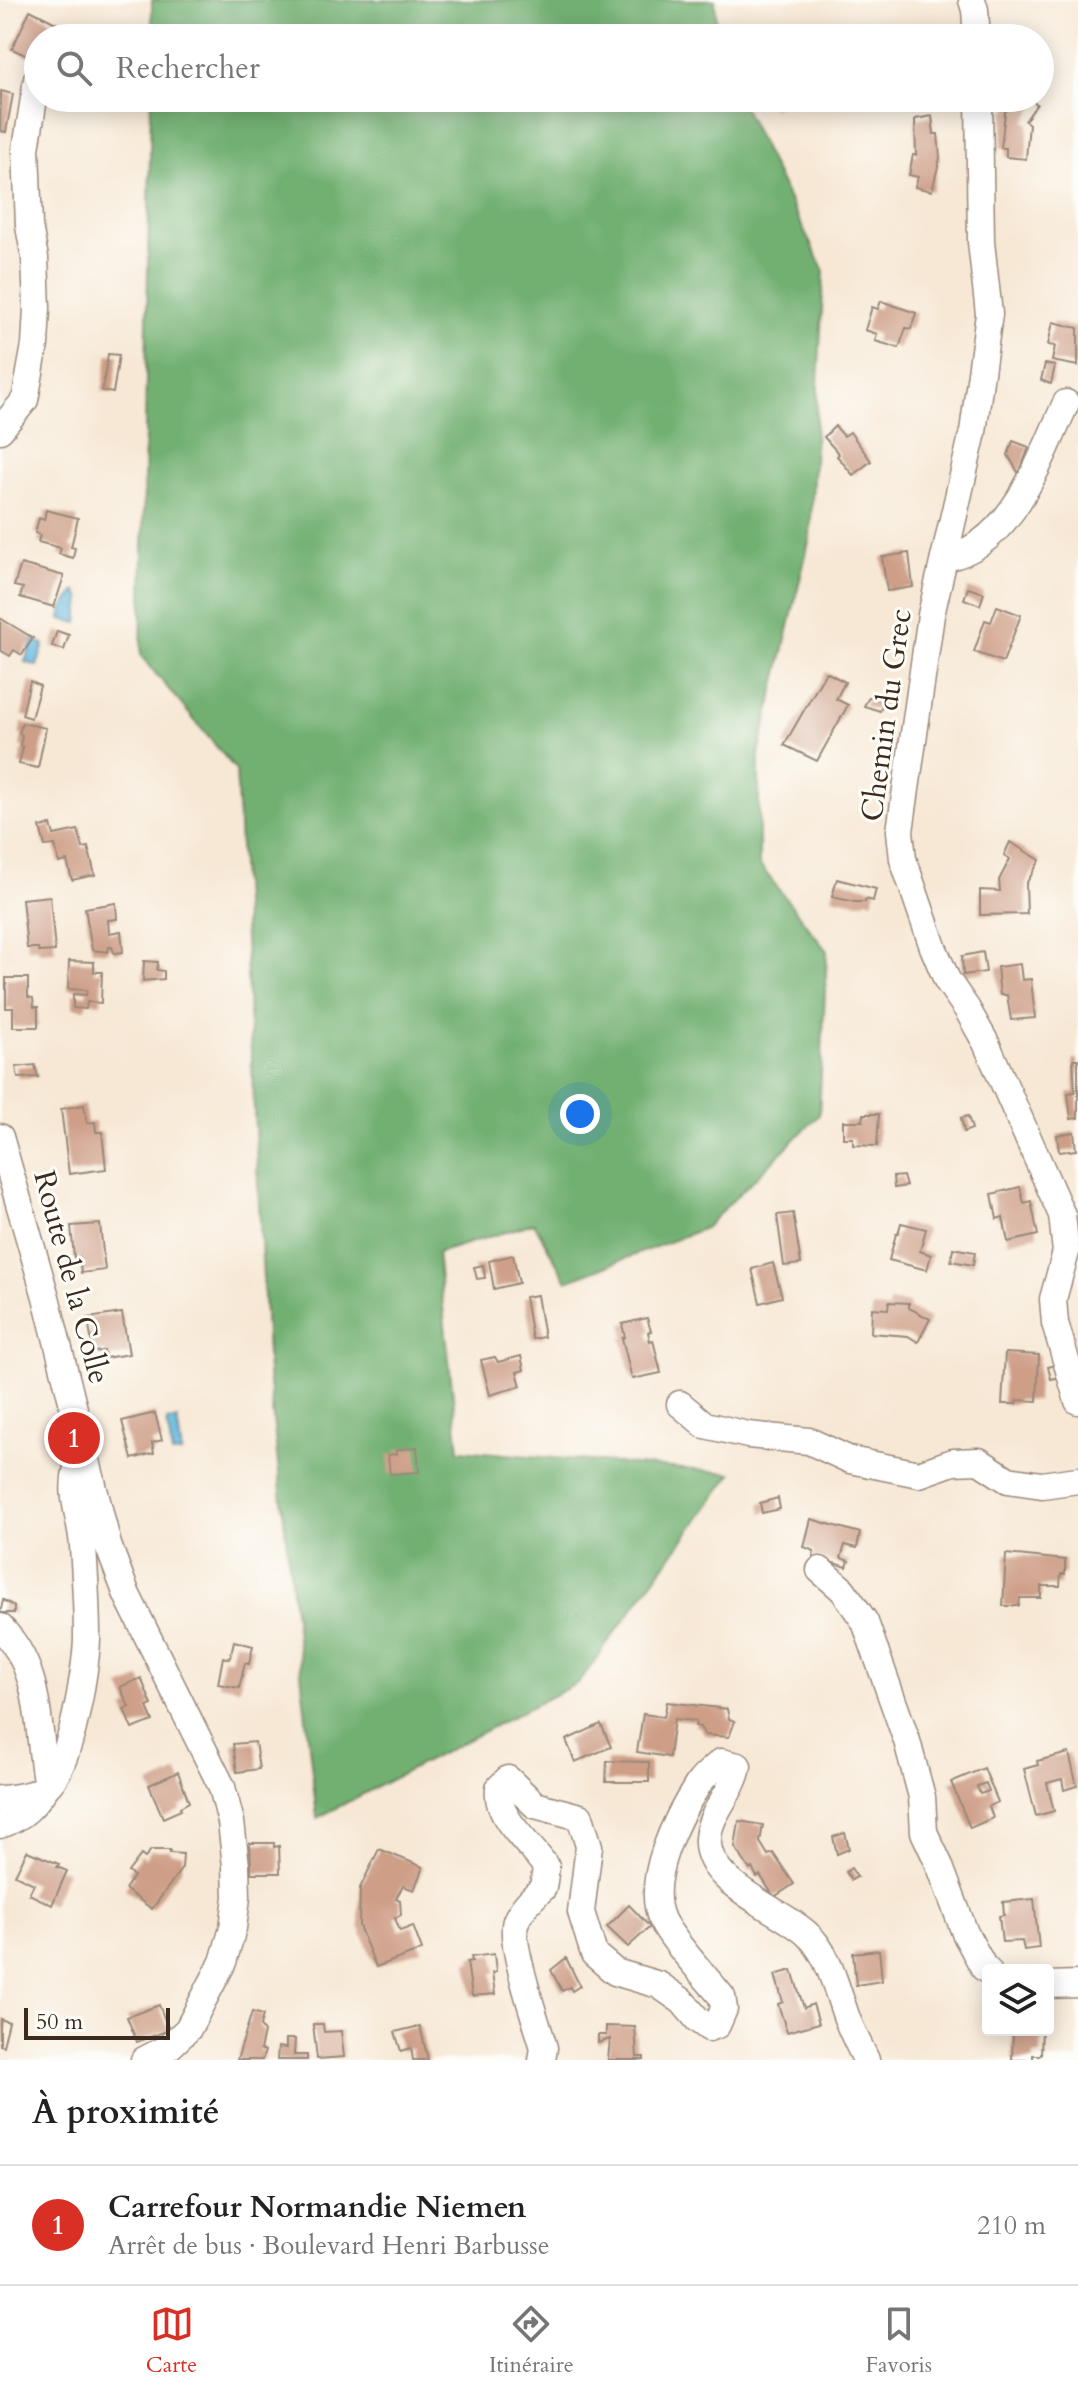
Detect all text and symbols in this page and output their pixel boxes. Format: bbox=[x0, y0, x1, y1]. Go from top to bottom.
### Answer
search box bbox=[24, 24, 1054, 112]
icon: search bbox=[52, 46, 96, 90]
text: Rechercher bbox=[116, 48, 260, 89]
street label: Chemin du Grec bbox=[851, 606, 922, 824]
your location bbox=[560, 1094, 600, 1134]
street label: Route de la Colle bbox=[23, 1166, 120, 1388]
pin: 1 bbox=[48, 1408, 100, 1468]
map controls bbox=[982, 1964, 1054, 2036]
button: layers bbox=[982, 1964, 1054, 2036]
scale bar bbox=[24, 2004, 170, 2040]
text: 50 m bbox=[36, 2007, 83, 2037]
text: À proximité bbox=[32, 2089, 219, 2135]
text: Carrefour Normandie Niemen bbox=[108, 2187, 526, 2228]
text: 1 bbox=[51, 2208, 65, 2243]
text: 210 m bbox=[977, 2208, 1046, 2243]
text: Arrêt de bus · Boulevard Henri Barbusse bbox=[108, 2228, 550, 2263]
tab: Carte bbox=[146, 2302, 197, 2380]
tab: Itinéraire bbox=[489, 2302, 574, 2380]
tab: Favoris bbox=[865, 2302, 932, 2380]

